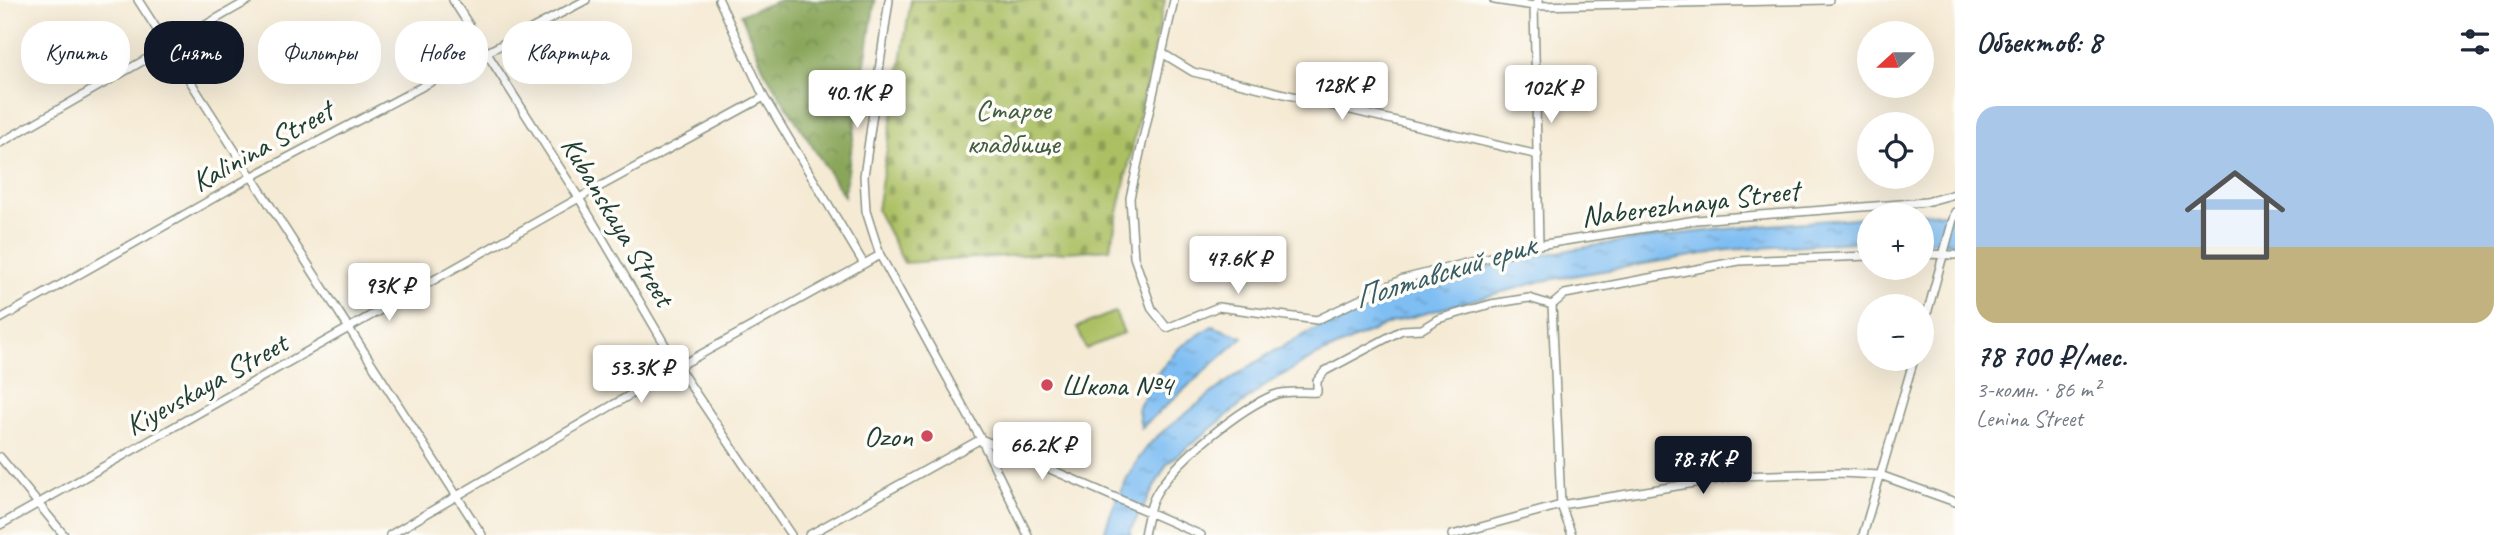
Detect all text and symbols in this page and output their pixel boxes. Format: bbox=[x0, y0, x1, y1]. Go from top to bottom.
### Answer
chip: Купить bbox=[21, 21, 130, 84]
chip: Снять bbox=[144, 21, 244, 84]
chip: Фильтры bbox=[258, 21, 381, 84]
chip: Новое bbox=[395, 21, 488, 84]
chip: Квартира bbox=[502, 21, 632, 84]
north arrow bbox=[1857, 21, 1934, 98]
map controls bbox=[1857, 21, 1934, 371]
text: Объектов: 8 bbox=[1976, 23, 2101, 61]
icon: filters bbox=[2456, 23, 2494, 61]
pin: 128K ₽ bbox=[1285, 62, 1399, 122]
pin: 102K ₽ bbox=[1494, 66, 1608, 125]
text: 128K ₽ bbox=[1312, 70, 1372, 99]
pin: 40.1K ₽ bbox=[792, 71, 922, 130]
text: 102K ₽ bbox=[1521, 73, 1581, 102]
text: 40.1K ₽ bbox=[825, 78, 889, 107]
street label: Kalinina Street bbox=[185, 90, 343, 200]
park label: Старое кладбище bbox=[967, 90, 1062, 162]
button: locate bbox=[1857, 112, 1934, 189]
street label: Kubanskaya Street bbox=[552, 129, 685, 315]
icon: home bbox=[2172, 152, 2298, 278]
street label: Naberezhnaya Street bbox=[1579, 170, 1805, 235]
button: + bbox=[1857, 203, 1934, 280]
water label: Полтавский ерик bbox=[1349, 222, 1545, 318]
pin: 47.6K ₽ bbox=[1173, 236, 1303, 296]
text: 47.6K ₽ bbox=[1205, 244, 1271, 273]
pin: 93K ₽ bbox=[340, 264, 438, 323]
text: 93K ₽ bbox=[364, 271, 414, 300]
button: − bbox=[1857, 294, 1934, 371]
street label: Kiyevskaya Street bbox=[118, 322, 296, 444]
text: 78 700 ₽/мес. bbox=[1976, 337, 2127, 375]
pin: 53.3K ₽ bbox=[576, 346, 706, 405]
text: 53.3K ₽ bbox=[609, 353, 673, 382]
place label: Школа №4 bbox=[1061, 366, 1175, 404]
text: 3-комн. · 86 m² bbox=[1976, 375, 2100, 404]
marker: Школа №4 bbox=[1039, 377, 1055, 393]
text: Lenina Street bbox=[1976, 404, 2083, 433]
place label: Ozon bbox=[864, 417, 913, 455]
pin: 66.2K ₽ bbox=[977, 422, 1107, 482]
marker: Ozon bbox=[919, 428, 935, 444]
text: 66.2K ₽ bbox=[1009, 430, 1075, 459]
pin: 78.7K ₽ bbox=[1638, 436, 1768, 496]
text: 78.7K ₽ bbox=[1671, 444, 1735, 473]

